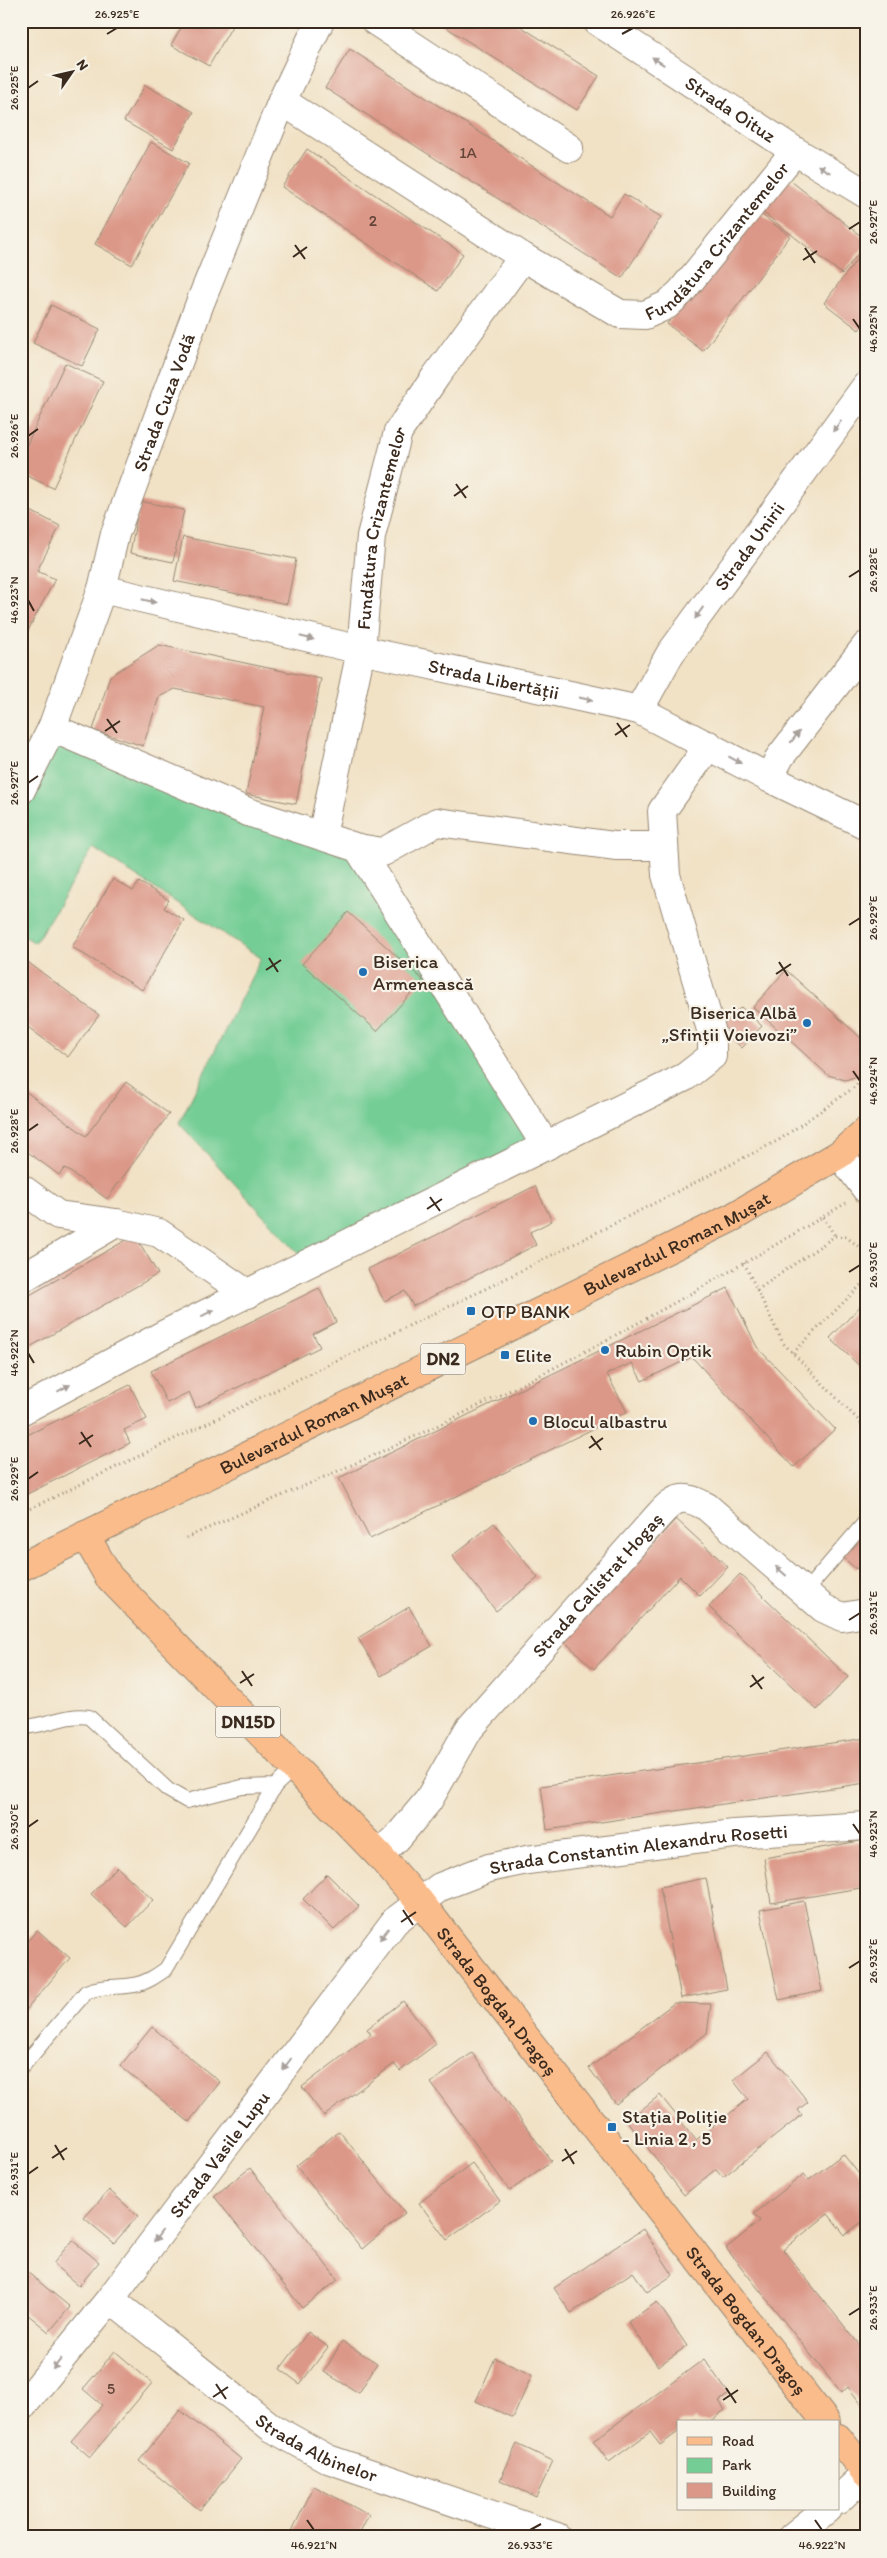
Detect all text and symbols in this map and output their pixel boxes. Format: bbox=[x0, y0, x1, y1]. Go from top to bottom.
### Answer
text: 26.925°E bbox=[95, 7, 140, 21]
text: 26.926°E bbox=[611, 7, 656, 21]
north arrow bbox=[48, 48, 98, 98]
text: N bbox=[73, 56, 92, 74]
one-way arrow bbox=[652, 57, 665, 66]
text: 26.925°E bbox=[7, 65, 21, 110]
street label: Strada Oituz bbox=[681, 71, 781, 147]
house number: 1A bbox=[459, 143, 477, 162]
street label: Fundătura Crizantemelor bbox=[641, 156, 794, 325]
one-way arrow bbox=[818, 164, 831, 173]
text: 26.927°E bbox=[866, 199, 880, 244]
house number: 2 bbox=[369, 211, 378, 230]
text: 46.925°N bbox=[866, 305, 880, 353]
street label: Strada Cuza Vodă bbox=[128, 330, 199, 475]
text: 26.926°E bbox=[7, 413, 21, 458]
one-way arrow bbox=[832, 419, 842, 433]
street label: Fundătura Crizantemelor bbox=[351, 420, 411, 631]
street label: Strada Unirii bbox=[709, 497, 789, 595]
text: 26.928°E bbox=[866, 547, 880, 592]
text: 46.923°N bbox=[7, 576, 21, 624]
one-way arrow bbox=[142, 597, 157, 605]
one-way arrow bbox=[694, 606, 704, 620]
one-way arrow bbox=[300, 634, 315, 642]
street label: Strada Libertății bbox=[426, 653, 561, 704]
one-way arrow bbox=[578, 695, 594, 703]
one-way arrow bbox=[790, 731, 801, 744]
one-way arrow bbox=[728, 755, 742, 764]
text: 26.927°E bbox=[7, 760, 21, 805]
text: 26.929°E bbox=[866, 895, 880, 940]
place label: Biserica Armenească bbox=[373, 950, 474, 995]
marker: Biserica Armenească bbox=[357, 966, 369, 978]
place label: Biserica Albă „Sfinții Voievozi” bbox=[662, 1001, 797, 1046]
marker: Biserica Albă „Sfinții Voievozi” bbox=[801, 1017, 813, 1029]
text: 46.924°N bbox=[866, 1057, 880, 1105]
text: 26.928°E bbox=[7, 1108, 21, 1153]
street label: Bulevardul Roman Mușat bbox=[579, 1186, 774, 1300]
text: 26.930°E bbox=[866, 1242, 880, 1288]
place label: OTP BANK bbox=[481, 1300, 570, 1323]
marker: OTP BANK bbox=[465, 1305, 477, 1317]
one-way arrow bbox=[201, 1309, 215, 1317]
text: 46.922°N bbox=[7, 1329, 21, 1377]
place label: Rubin Optik bbox=[615, 1339, 712, 1362]
road number: DN2 bbox=[420, 1344, 466, 1375]
place label: Elite bbox=[515, 1344, 552, 1367]
marker: Rubin Optik bbox=[599, 1344, 611, 1356]
marker: Elite bbox=[499, 1349, 511, 1361]
street label: Bulevardul Roman Mușat bbox=[216, 1367, 412, 1479]
one-way arrow bbox=[57, 1384, 72, 1392]
place label: Blocul albastru bbox=[543, 1410, 667, 1433]
marker: Blocul albastru bbox=[527, 1415, 539, 1427]
text: 26.929°E bbox=[7, 1456, 21, 1501]
street label: Strada Calistrat Hogaș bbox=[527, 1507, 668, 1662]
one-way arrow bbox=[776, 1565, 788, 1577]
text: 26.931°E bbox=[866, 1591, 880, 1635]
road number: DN15D bbox=[216, 1706, 280, 1738]
text: 26.930°E bbox=[7, 1804, 21, 1850]
text: 46.923°N bbox=[866, 1810, 880, 1858]
street label: Strada Constantin Alexandru Rosetti bbox=[487, 1819, 788, 1879]
street label: Strada Bogdan Dragoș bbox=[432, 1922, 563, 2080]
one-way arrow bbox=[379, 1927, 390, 1940]
text: 26.932°E bbox=[866, 1938, 880, 1983]
one-way arrow bbox=[282, 2057, 292, 2071]
street label: Strada Vasile Lupu bbox=[164, 2086, 275, 2222]
place label: Stația Poliție - Linia 2 , 5 bbox=[622, 2105, 727, 2150]
marker: Stația Poliție - Linia 2 , 5 bbox=[606, 2121, 618, 2133]
text: 26.931°E bbox=[7, 2152, 21, 2196]
one-way arrow bbox=[152, 2229, 163, 2242]
street label: Strada Bogdan Dragoș bbox=[681, 2241, 812, 2400]
text: 26.933°E bbox=[866, 2285, 880, 2331]
one-way arrow bbox=[52, 2357, 63, 2370]
house number: 5 bbox=[107, 2379, 115, 2398]
street label: Strada Albinelor bbox=[251, 2408, 381, 2487]
legend bbox=[677, 2420, 840, 2510]
text: Road bbox=[722, 2432, 755, 2450]
text: Park bbox=[722, 2456, 752, 2474]
text: Building bbox=[722, 2482, 776, 2500]
text: 46.921°N bbox=[291, 2538, 337, 2552]
text: 26.933°E bbox=[507, 2538, 553, 2552]
text: 46.922°N bbox=[798, 2538, 846, 2552]

